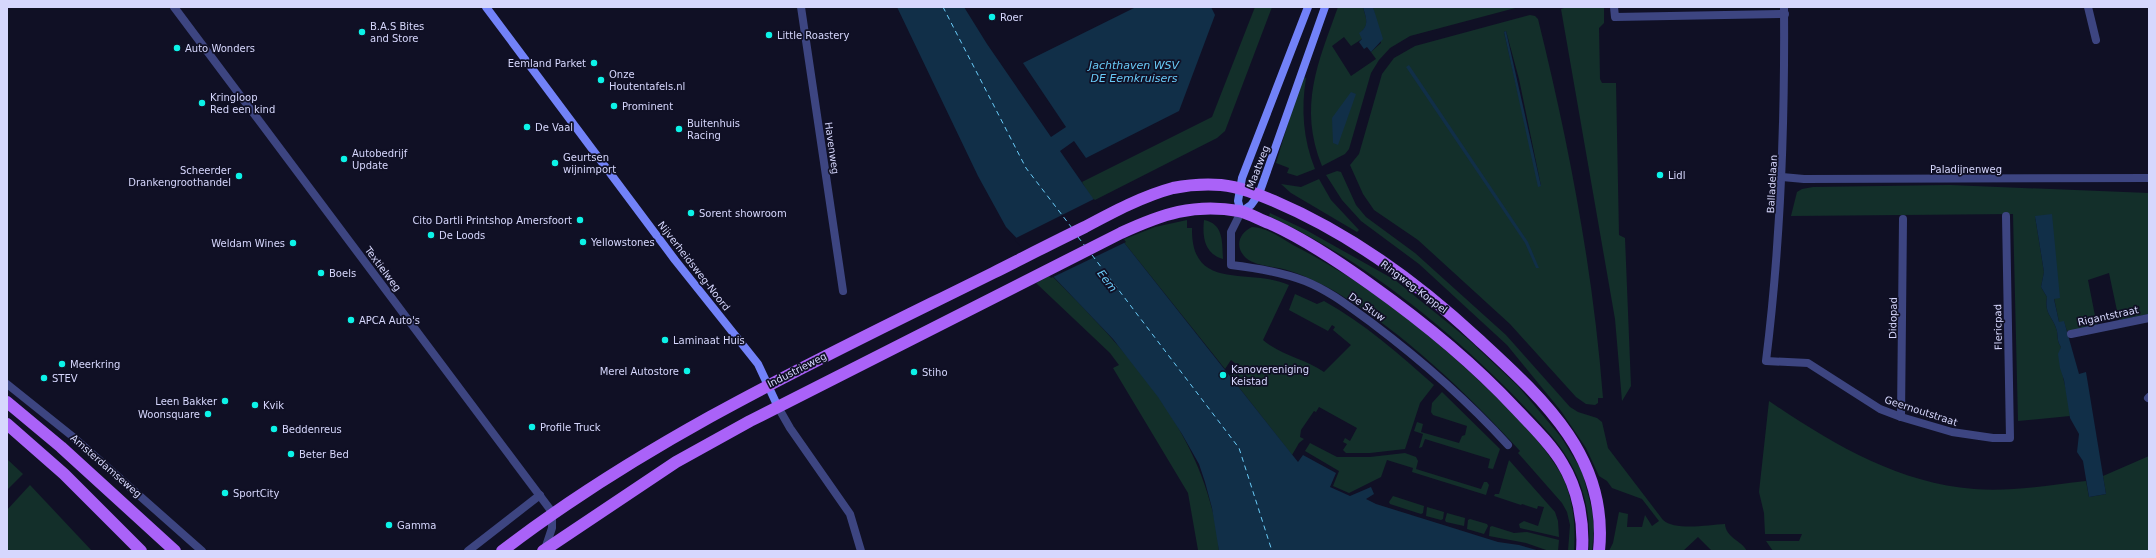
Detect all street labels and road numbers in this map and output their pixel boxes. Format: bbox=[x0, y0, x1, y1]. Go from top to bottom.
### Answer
street label: Havenweg bbox=[823, 121, 841, 175]
street label: Maatweg bbox=[1245, 144, 1271, 190]
street label: Balladelaan bbox=[1765, 154, 1779, 214]
street label: Paladijnenweg bbox=[1930, 164, 2002, 175]
street label: Nijverheidsweg-Noord bbox=[656, 219, 732, 313]
street label: Textielweg bbox=[362, 244, 403, 293]
street label: Ringweg-Koppel bbox=[1379, 258, 1449, 316]
street label: De Stuw bbox=[1347, 290, 1387, 324]
street label: Didopad bbox=[1887, 297, 1899, 339]
street label: Flericpad bbox=[1992, 304, 2004, 350]
street label: Rigantstraat bbox=[2077, 304, 2139, 328]
street label: Industrieweg bbox=[766, 350, 828, 390]
street label: Geernoutstraat bbox=[1883, 394, 1959, 428]
street label: Amsterdamseweg bbox=[68, 432, 144, 500]

